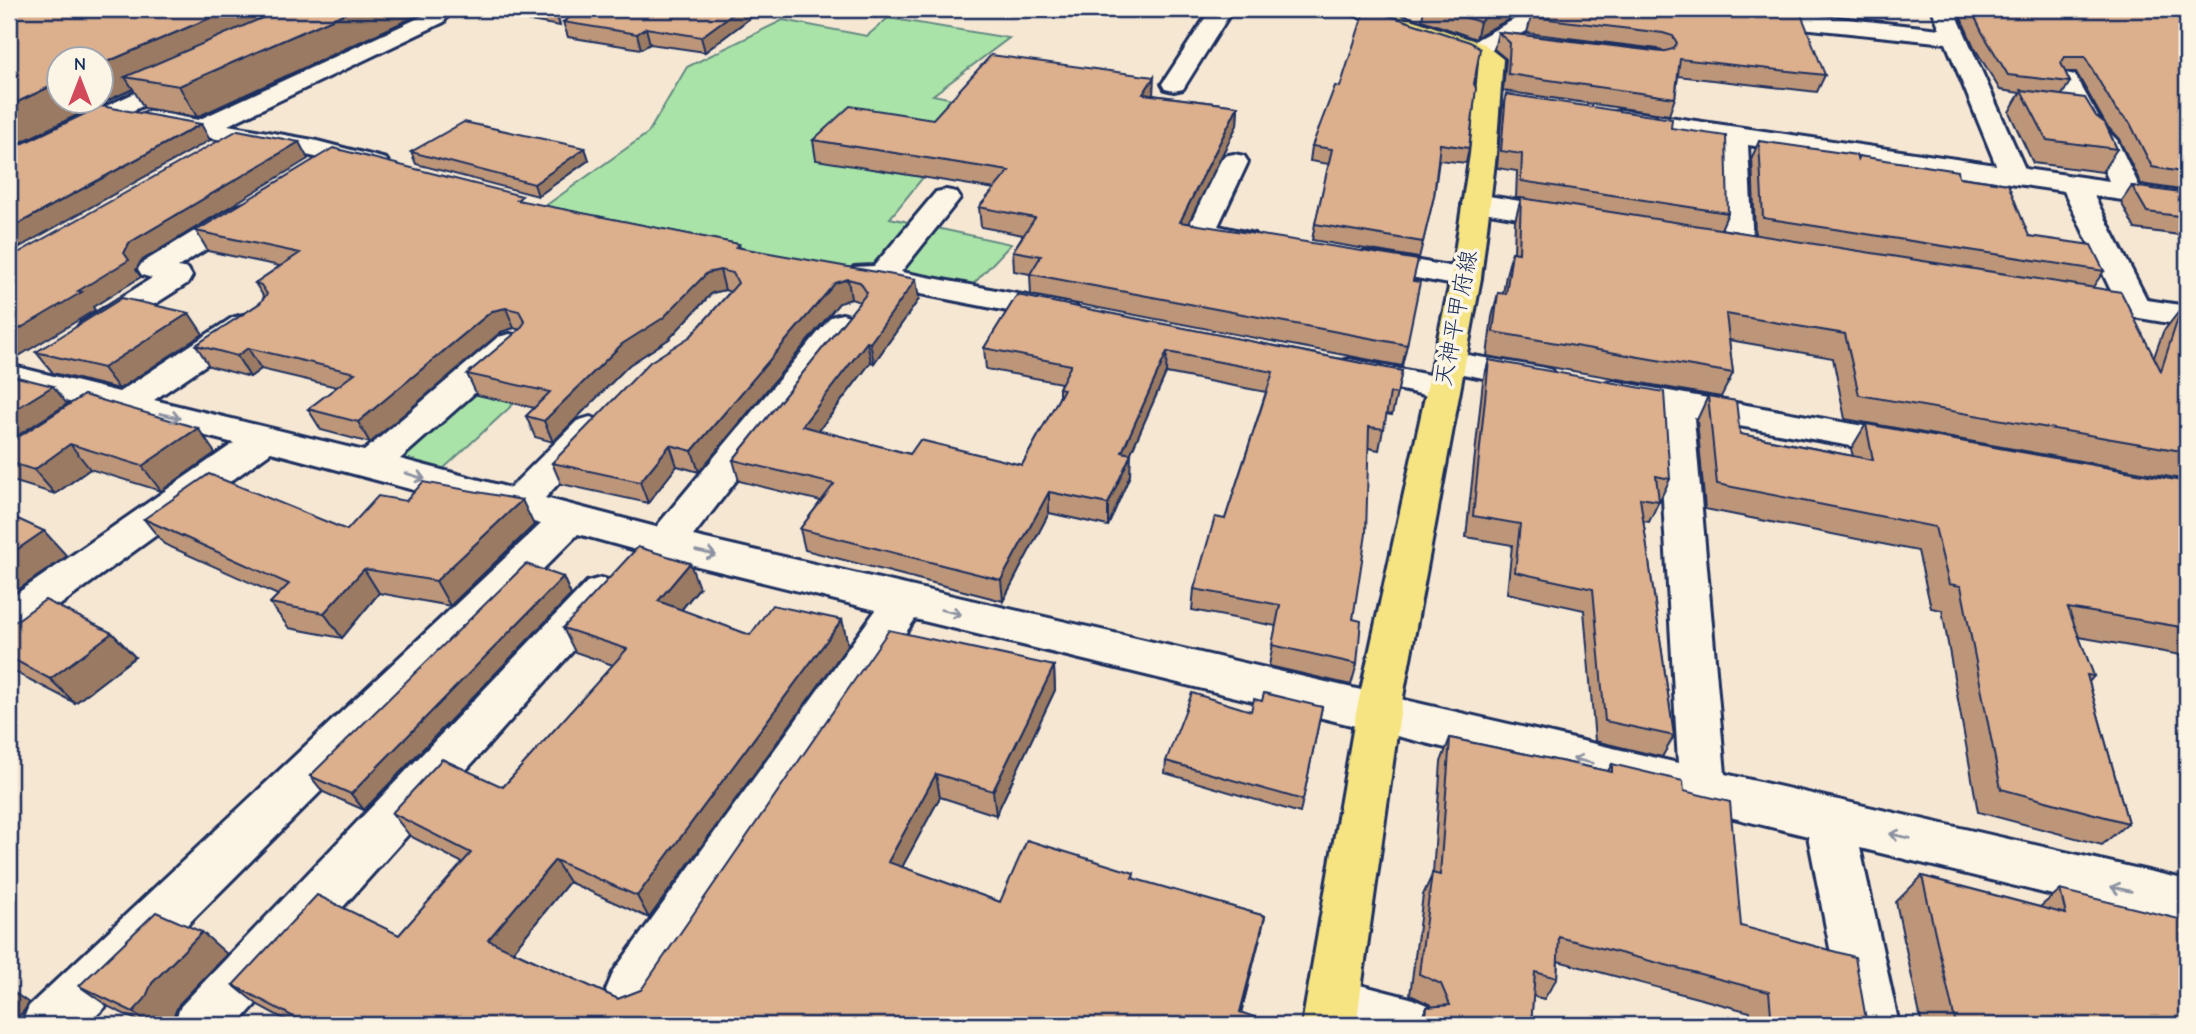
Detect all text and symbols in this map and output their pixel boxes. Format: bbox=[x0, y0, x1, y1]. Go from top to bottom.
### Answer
north arrow bbox=[46, 46, 116, 116]
text: N bbox=[74, 53, 86, 75]
street label: 天神平甲府線 bbox=[1430, 248, 1482, 388]
one-way arrow bbox=[158, 409, 181, 423]
one-way arrow bbox=[404, 471, 426, 484]
one-way arrow bbox=[694, 547, 717, 560]
one-way arrow bbox=[939, 605, 962, 619]
one-way arrow bbox=[1572, 754, 1595, 767]
one-way arrow bbox=[1889, 828, 1912, 842]
one-way arrow bbox=[2110, 881, 2133, 895]

